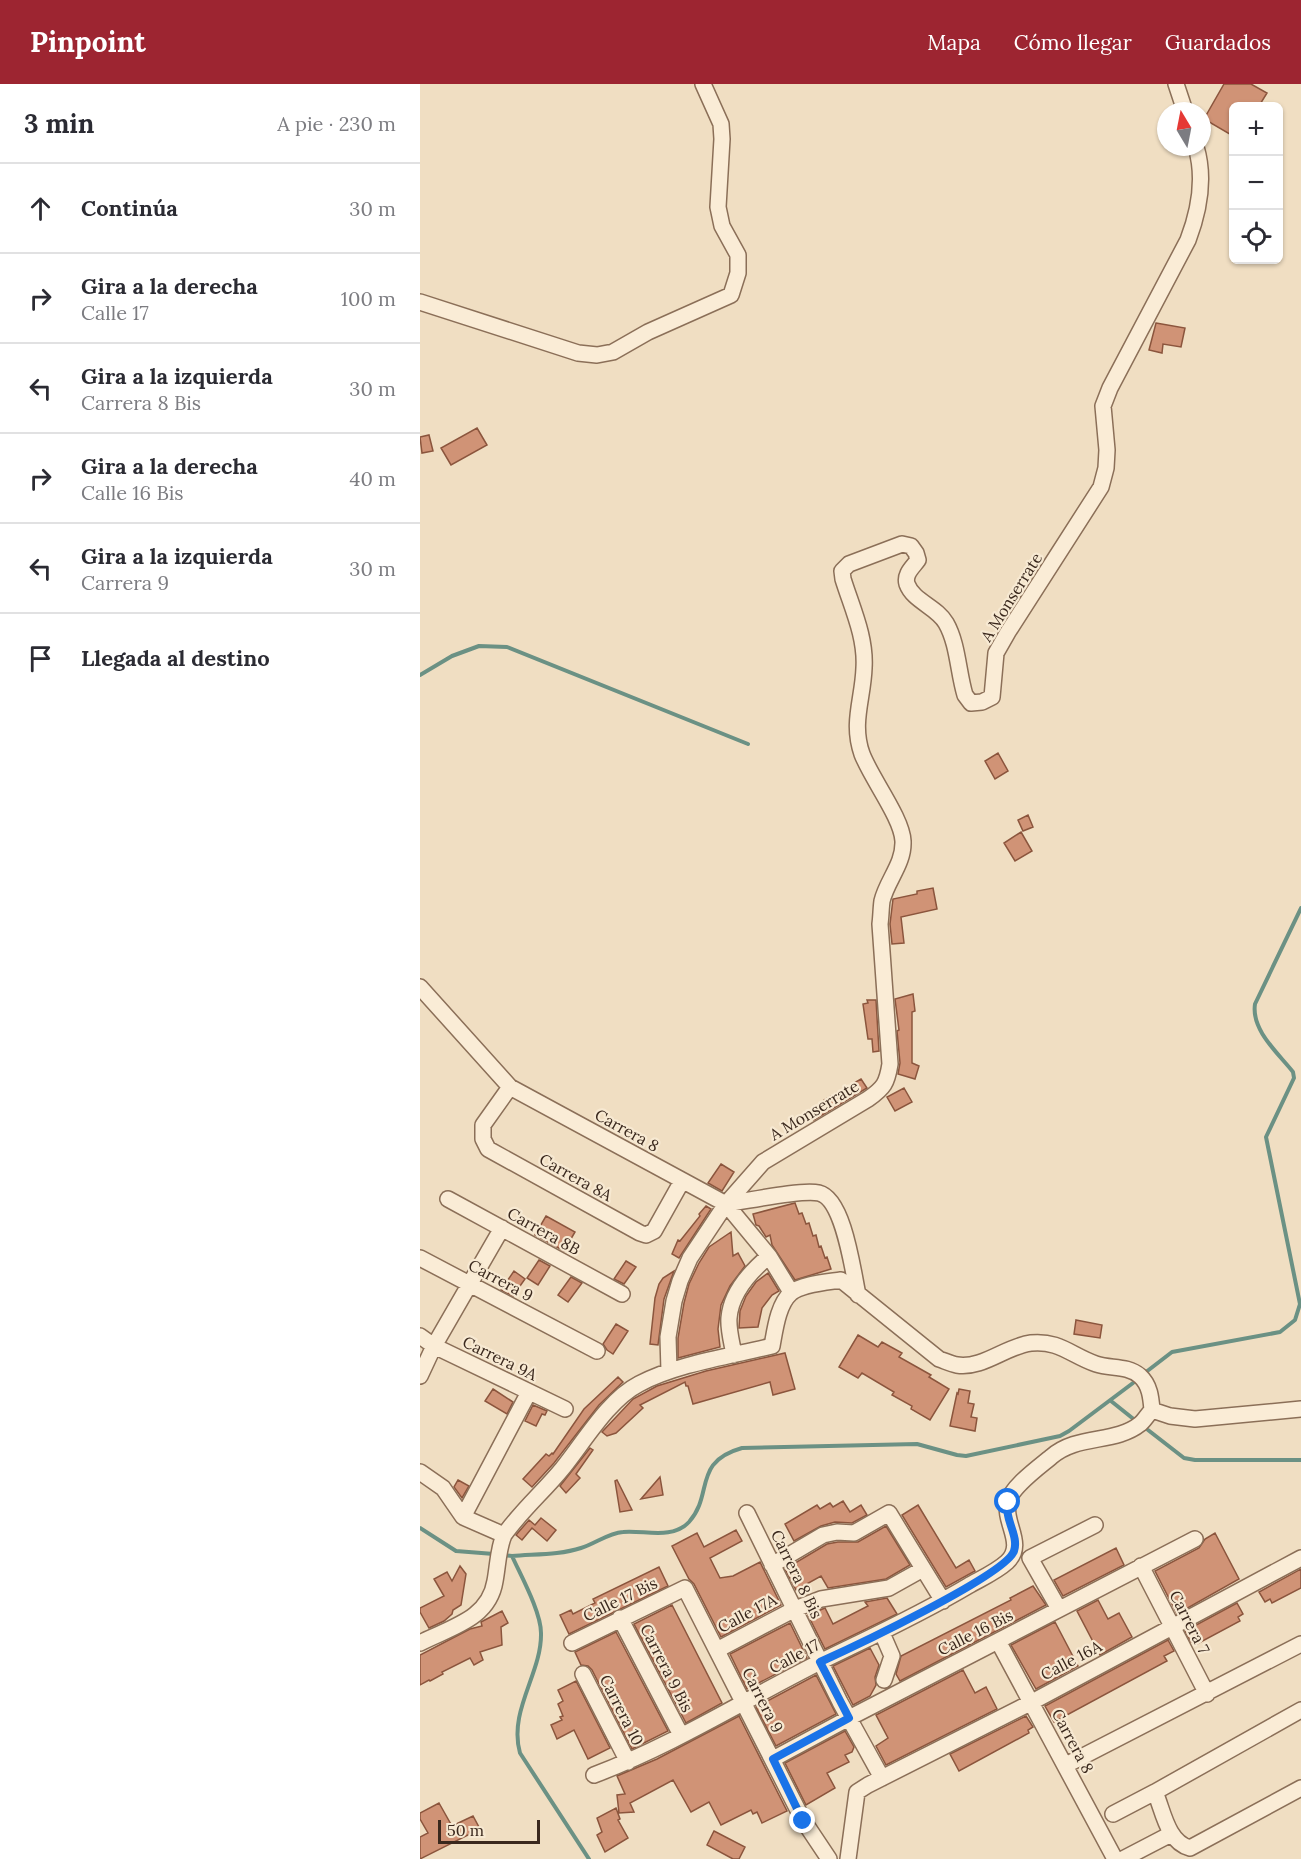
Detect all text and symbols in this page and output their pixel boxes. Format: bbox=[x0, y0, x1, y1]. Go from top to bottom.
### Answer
text: Pinpoint bbox=[30, 24, 146, 60]
text: Mapa bbox=[927, 29, 981, 56]
text: Cómo llegar bbox=[1014, 29, 1132, 56]
text: Guardados bbox=[1165, 29, 1271, 56]
north arrow bbox=[1157, 102, 1211, 156]
map controls bbox=[1229, 102, 1283, 264]
button: + bbox=[1229, 102, 1283, 156]
text: 3 min bbox=[24, 107, 94, 140]
text: A pie · 230 m bbox=[277, 111, 396, 136]
button: − bbox=[1229, 156, 1283, 210]
icon: ahead bbox=[24, 192, 57, 225]
text: Continúa bbox=[81, 194, 178, 222]
text: 30 m bbox=[349, 196, 396, 221]
button: locate bbox=[1229, 210, 1283, 264]
text: Gira a la derecha bbox=[81, 272, 258, 300]
icon: right bbox=[24, 282, 57, 315]
text: 100 m bbox=[341, 286, 396, 311]
text: Calle 17 bbox=[81, 300, 149, 325]
text: Gira a la izquierda bbox=[81, 362, 273, 390]
icon: left bbox=[24, 372, 57, 405]
text: 30 m bbox=[349, 376, 396, 401]
text: Carrera 8 Bis bbox=[81, 390, 201, 415]
text: Gira a la derecha bbox=[81, 452, 258, 480]
icon: right bbox=[24, 462, 57, 495]
text: 40 m bbox=[350, 466, 396, 491]
text: Calle 16 Bis bbox=[81, 480, 184, 505]
text: Gira a la izquierda bbox=[81, 542, 273, 570]
street label: A Monserrate bbox=[975, 549, 1046, 646]
icon: left bbox=[24, 552, 57, 585]
text: 30 m bbox=[349, 556, 396, 581]
text: Carrera 9 bbox=[81, 570, 169, 595]
icon: arrive bbox=[24, 642, 57, 675]
text: Llegada al destino bbox=[81, 644, 270, 672]
street label: A Monserrate bbox=[765, 1075, 863, 1145]
street label: Carrera 8 bbox=[591, 1104, 663, 1156]
street label: Carrera 8A bbox=[536, 1149, 617, 1206]
street label: Carrera 8B bbox=[504, 1203, 584, 1259]
street label: Carrera 9 bbox=[465, 1255, 537, 1305]
street label: Carrera 9A bbox=[459, 1331, 541, 1385]
route start bbox=[994, 1488, 1020, 1514]
street label: Carrera 8 Bis bbox=[767, 1526, 827, 1622]
street label: Calle 17 Bis bbox=[580, 1572, 660, 1626]
street label: Carrera 7 bbox=[1166, 1587, 1215, 1658]
street label: Calle 17A bbox=[714, 1589, 781, 1637]
street label: Calle 16 Bis bbox=[934, 1604, 1016, 1660]
street label: Carrera 9 Bis bbox=[636, 1621, 698, 1715]
street label: Calle 17 bbox=[765, 1634, 823, 1678]
street label: Calle 16A bbox=[1037, 1635, 1106, 1684]
street label: Carrera 9 bbox=[738, 1664, 788, 1736]
street label: Carrera 10 bbox=[596, 1671, 648, 1749]
street label: Carrera 8 bbox=[1048, 1705, 1098, 1777]
route end bbox=[789, 1807, 815, 1833]
scale bar bbox=[438, 1817, 540, 1844]
text: 50 m bbox=[447, 1820, 484, 1840]

